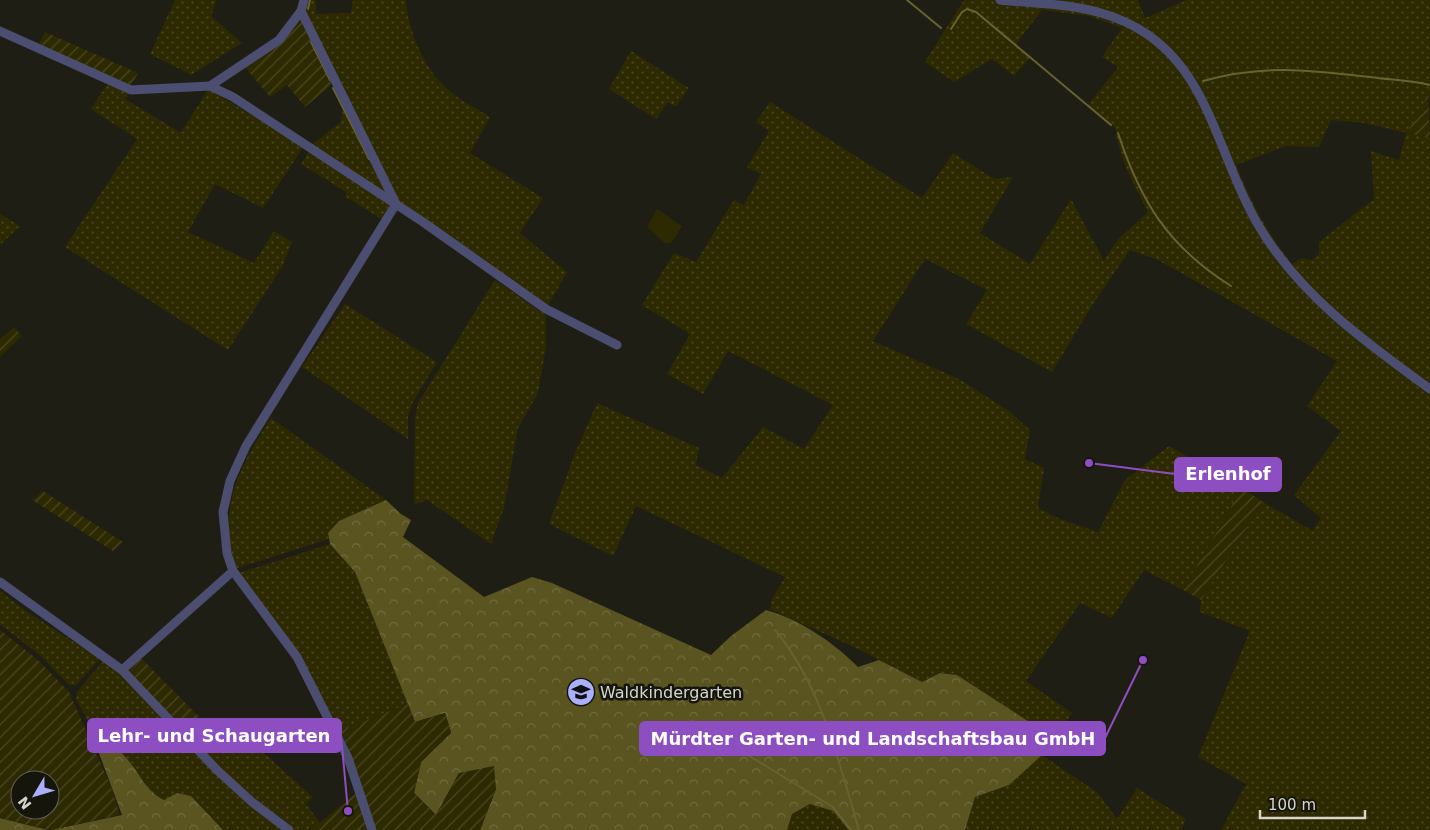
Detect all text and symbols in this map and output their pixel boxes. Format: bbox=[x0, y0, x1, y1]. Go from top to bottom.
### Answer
callout: Erlenhof bbox=[1175, 458, 1281, 491]
text: Erlenhof bbox=[1185, 463, 1271, 484]
school or university icon: Waldkindergarten bbox=[566, 677, 596, 707]
place label: Waldkindergarten bbox=[600, 683, 742, 702]
callout: Lehr- und Schaugarten bbox=[88, 719, 341, 752]
callout: Mürdter Garten- und Landschaftsbau GmbH bbox=[640, 722, 1105, 755]
text: Lehr- und Schaugarten bbox=[98, 725, 330, 746]
text: Mürdter Garten- und Landschaftsbau GmbH bbox=[651, 728, 1095, 749]
north arrow bbox=[10, 770, 60, 820]
scale bar bbox=[1260, 788, 1365, 820]
text: N bbox=[15, 793, 35, 813]
text: 100 m bbox=[1268, 796, 1316, 814]

